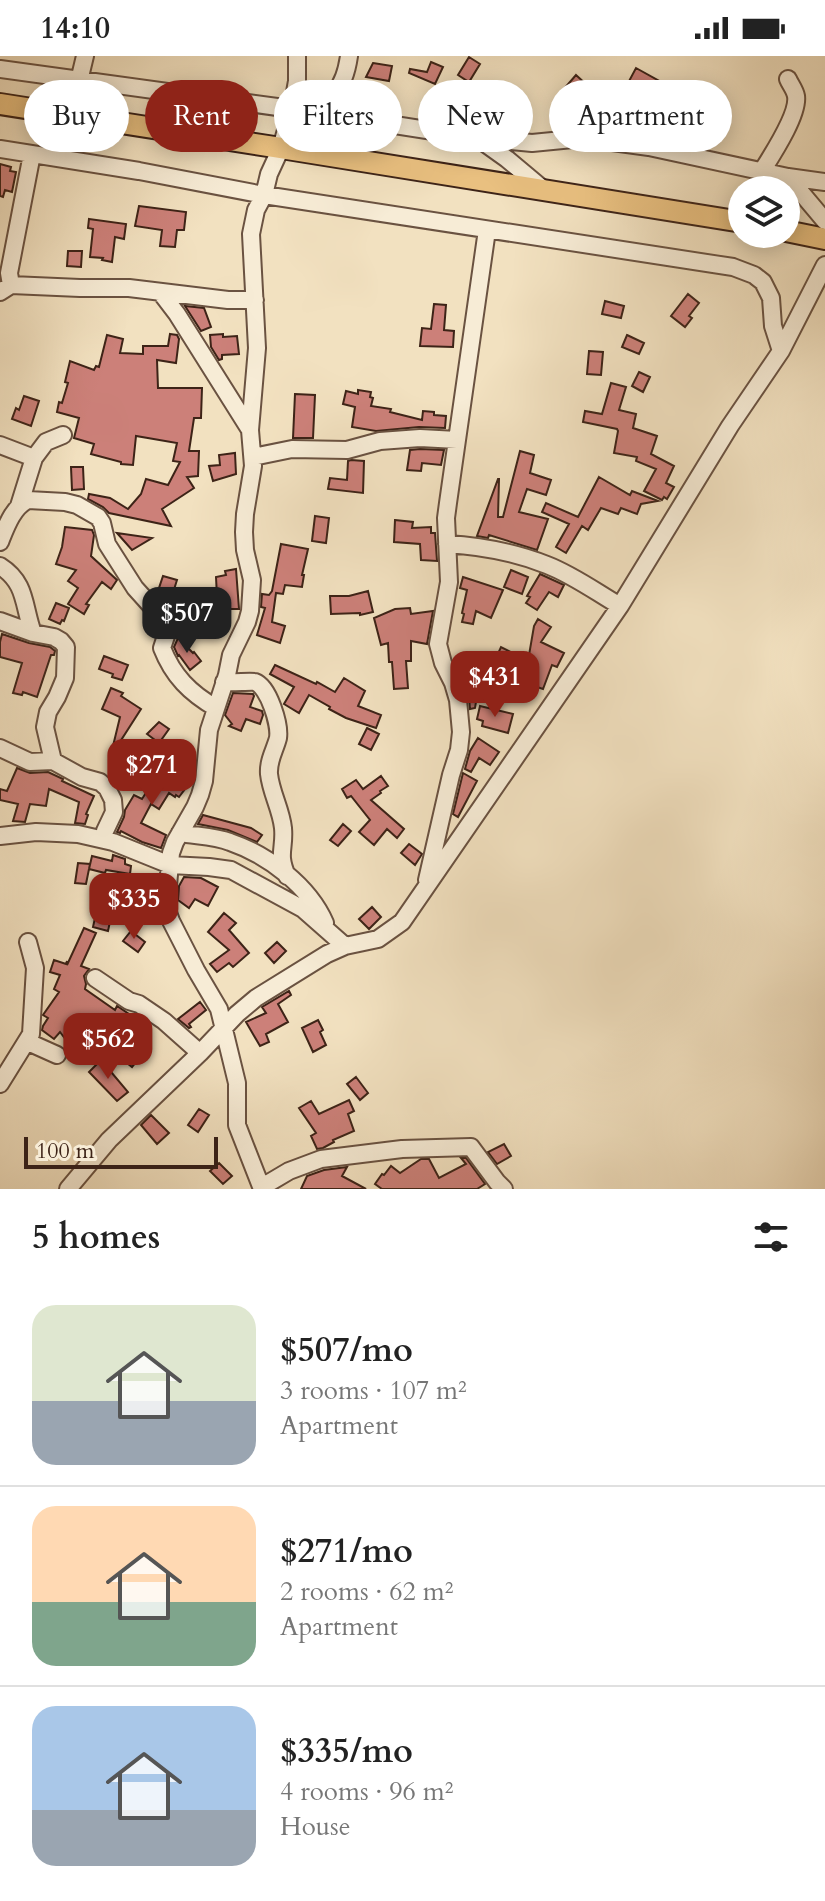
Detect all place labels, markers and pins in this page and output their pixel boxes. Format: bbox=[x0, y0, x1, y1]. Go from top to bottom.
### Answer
pin: $507 bbox=[140, 587, 234, 655]
pin: $431 bbox=[448, 651, 542, 719]
pin: $271 bbox=[105, 739, 199, 807]
pin: $335 bbox=[87, 873, 181, 941]
pin: $562 bbox=[61, 1013, 155, 1081]

